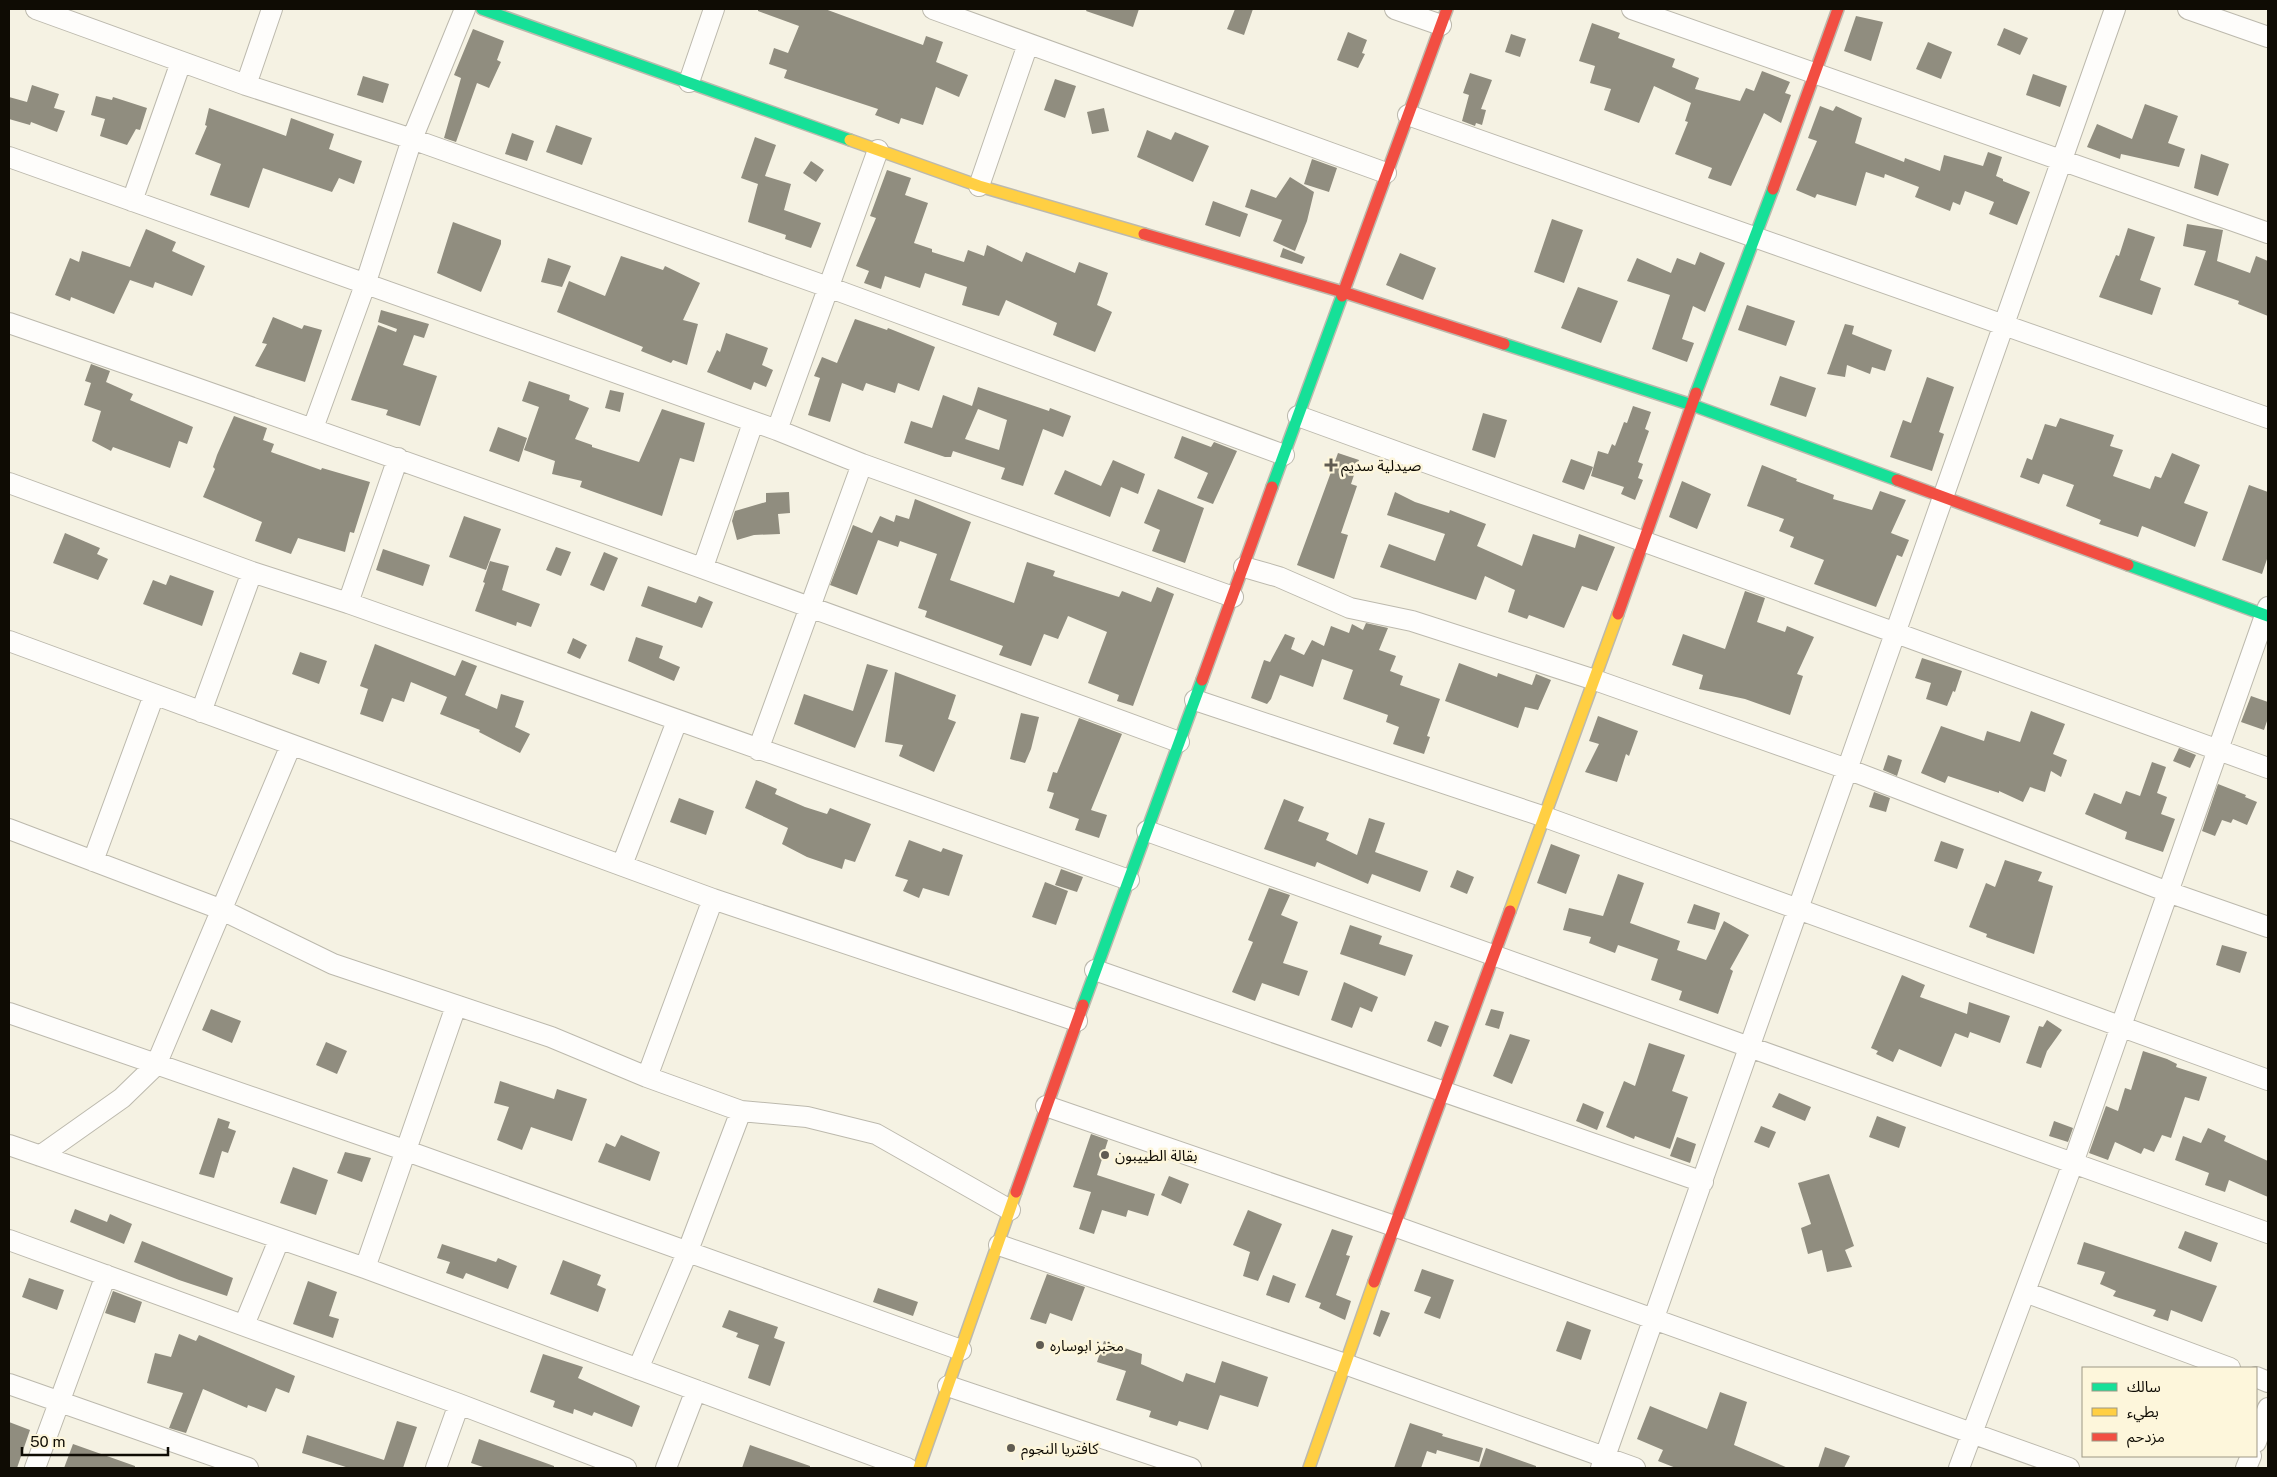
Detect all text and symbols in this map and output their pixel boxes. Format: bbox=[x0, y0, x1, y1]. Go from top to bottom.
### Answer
place label: صيدلية سديم bbox=[1341, 457, 1421, 477]
marker: صيدلية سديم bbox=[1325, 459, 1337, 471]
place label: بقالة الطييبون bbox=[1115, 1147, 1197, 1165]
marker: بقالة الطييبون bbox=[1099, 1149, 1111, 1161]
place label: مخبز ابوساره bbox=[1050, 1337, 1124, 1355]
marker: مخبز ابوساره bbox=[1034, 1339, 1046, 1351]
legend bbox=[2082, 1367, 2257, 1457]
text: سالك bbox=[2127, 1378, 2161, 1395]
text: بطيء bbox=[2127, 1403, 2159, 1423]
scale bar bbox=[22, 1424, 169, 1456]
text: مزدحم bbox=[2127, 1428, 2165, 1448]
text: 50 m bbox=[30, 1433, 65, 1450]
place label: كافتريا النجوم bbox=[1021, 1440, 1099, 1460]
marker: كافتريا النجوم bbox=[1005, 1442, 1017, 1454]

